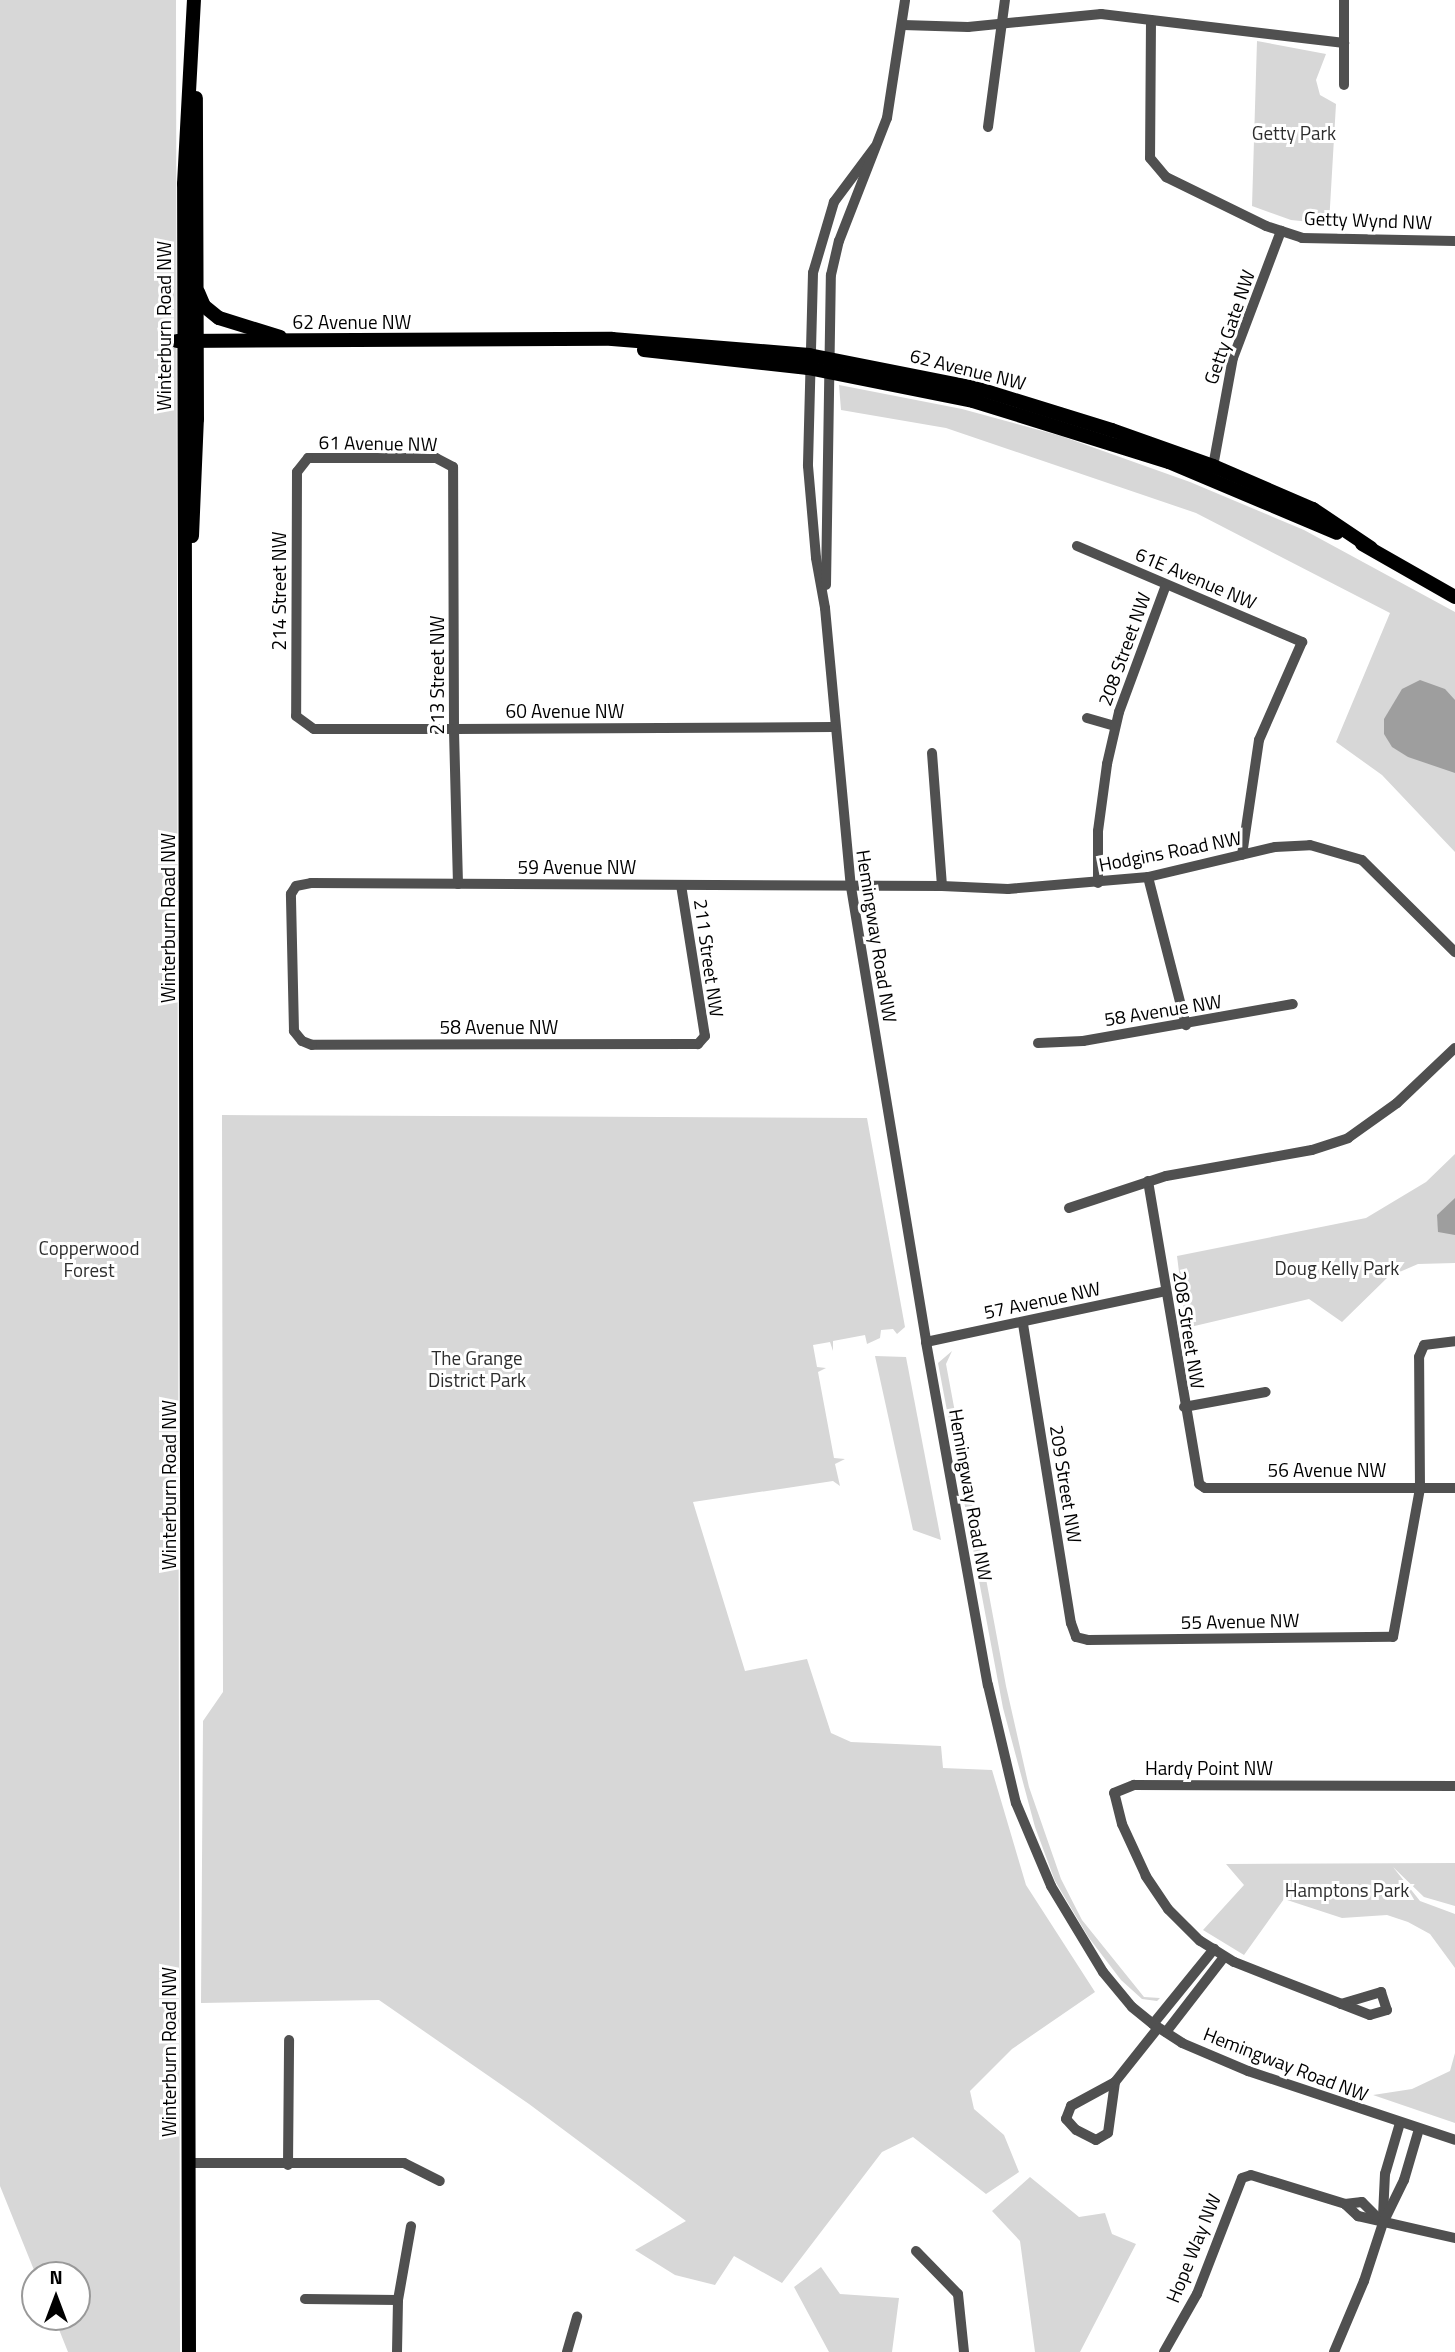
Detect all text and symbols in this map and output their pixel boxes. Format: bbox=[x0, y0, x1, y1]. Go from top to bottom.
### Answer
park label: Getty Park bbox=[1252, 122, 1336, 144]
street label: Getty Wynd NW bbox=[1304, 206, 1432, 234]
street label: Winterburn Road NW bbox=[153, 241, 175, 411]
street label: Getty Gate NW bbox=[1199, 267, 1259, 387]
street label: 62 Avenue NW bbox=[293, 311, 411, 333]
street label: 62 Avenue NW bbox=[908, 344, 1028, 394]
street label: 61 Avenue NW bbox=[318, 431, 438, 455]
street label: 214 Street NW bbox=[268, 532, 290, 650]
street label: 61E Avenue NW bbox=[1132, 542, 1260, 614]
street label: 208 Street NW bbox=[1093, 589, 1155, 709]
street label: 213 Street NW bbox=[426, 616, 448, 734]
street label: 60 Avenue NW bbox=[506, 700, 624, 722]
street label: Hodgins Road NW bbox=[1097, 826, 1243, 876]
street label: Winterburn Road NW bbox=[157, 833, 179, 1003]
street label: Hemingway Road NW bbox=[852, 848, 902, 1024]
street label: 59 Avenue NW bbox=[518, 856, 636, 878]
street label: 211 Street NW bbox=[689, 898, 729, 1018]
street label: 58 Avenue NW bbox=[1103, 989, 1223, 1031]
street label: 58 Avenue NW bbox=[440, 1016, 558, 1038]
park label: Copperwood Forest bbox=[39, 1237, 139, 1281]
park label: Doug Kelly Park bbox=[1275, 1257, 1399, 1279]
street label: 208 Street NW bbox=[1168, 1269, 1210, 1391]
street label: 57 Avenue NW bbox=[982, 1277, 1102, 1323]
park label: The Grange District Park bbox=[428, 1347, 526, 1391]
street label: Winterburn Road NW bbox=[158, 1400, 180, 1570]
street label: Hemingway Road NW bbox=[945, 1407, 997, 1583]
street label: 209 Street NW bbox=[1045, 1423, 1087, 1545]
street label: 56 Avenue NW bbox=[1268, 1459, 1386, 1481]
street label: 55 Avenue NW bbox=[1180, 1609, 1300, 1633]
street label: Hardy Point NW bbox=[1145, 1757, 1273, 1779]
park label: Hamptons Park bbox=[1285, 1879, 1409, 1901]
street label: Winterburn Road NW bbox=[158, 1967, 180, 2137]
street label: Hemingway Road NW bbox=[1200, 2022, 1372, 2106]
street label: Hope Way NW bbox=[1161, 2190, 1225, 2306]
north arrow bbox=[21, 2261, 91, 2331]
text: N bbox=[49, 2262, 63, 2291]

